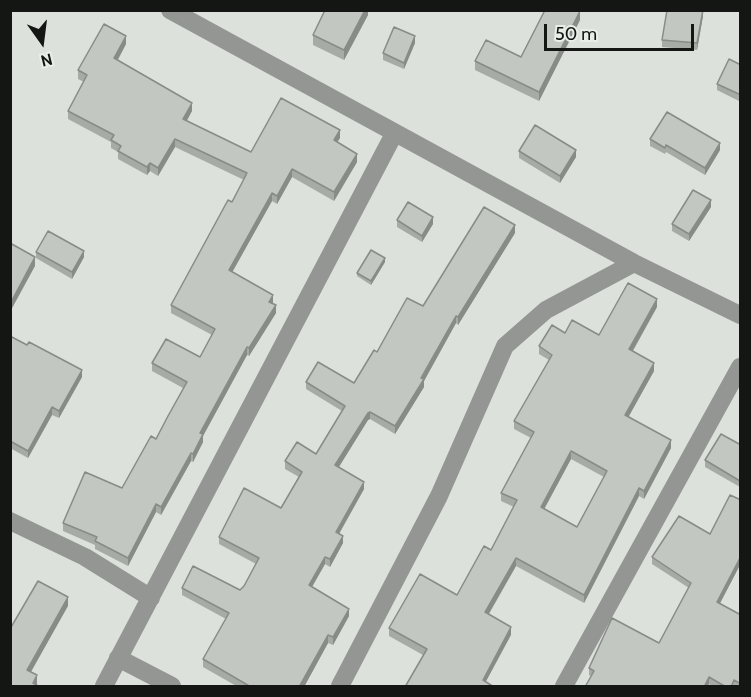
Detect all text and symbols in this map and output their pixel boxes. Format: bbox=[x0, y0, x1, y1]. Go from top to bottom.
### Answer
north arrow bbox=[12, 12, 72, 72]
scale bar bbox=[547, 12, 697, 50]
text: 50 m bbox=[555, 23, 597, 45]
text: N bbox=[39, 49, 54, 71]

